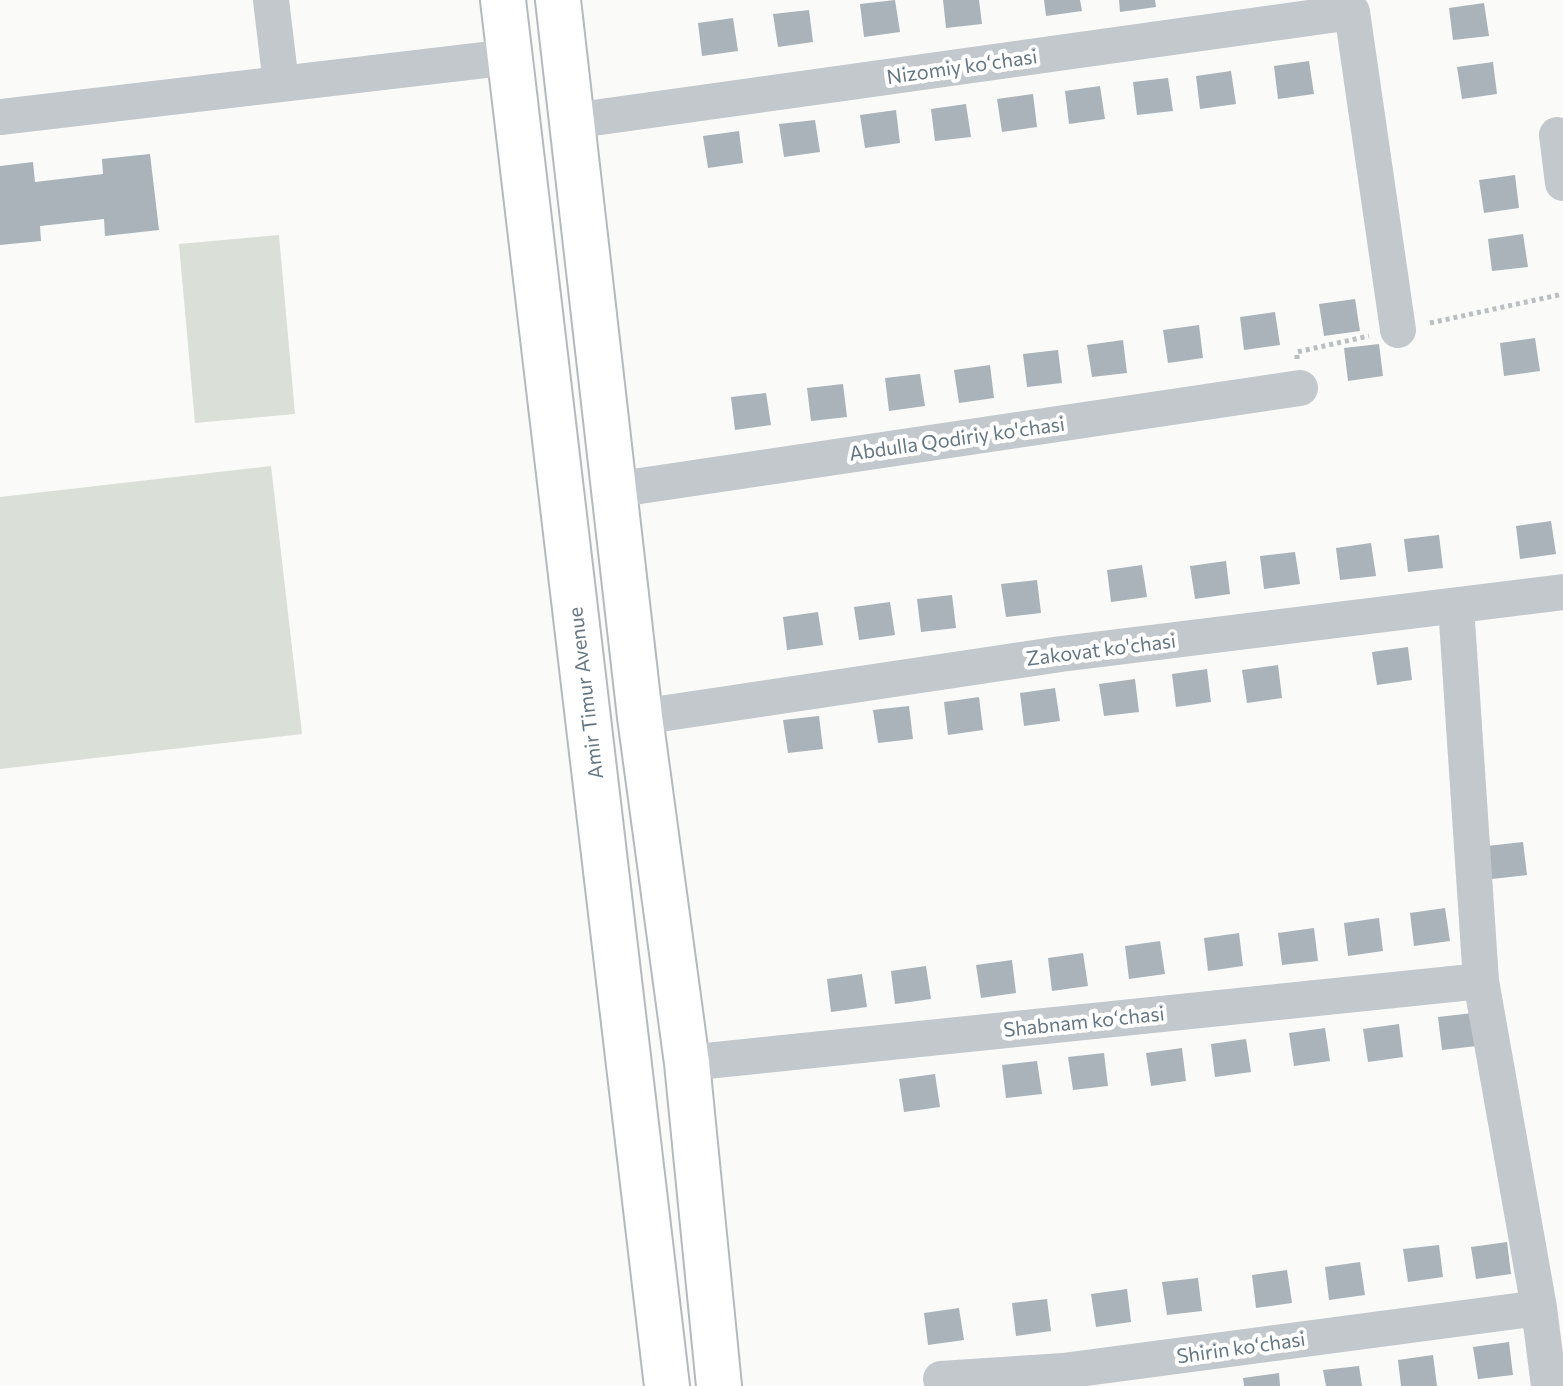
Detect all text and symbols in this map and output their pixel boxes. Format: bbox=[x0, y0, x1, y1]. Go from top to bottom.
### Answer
street label: Nizomiy koʻchasi bbox=[885, 45, 1039, 89]
street label: Abdulla Qodiriy ko'chasi bbox=[848, 412, 1066, 466]
street label: Amir Timur Avenue bbox=[564, 606, 608, 780]
street label: Zakovat ko'chasi bbox=[1025, 629, 1177, 671]
street label: Shabnam koʻchasi bbox=[1002, 1002, 1166, 1042]
street label: Shirin koʻchasi bbox=[1175, 1327, 1307, 1369]

